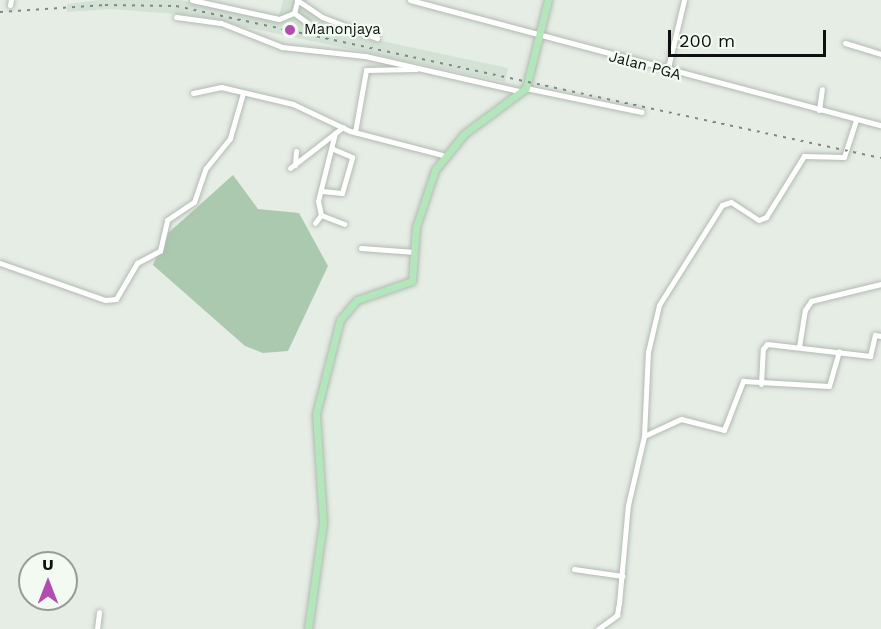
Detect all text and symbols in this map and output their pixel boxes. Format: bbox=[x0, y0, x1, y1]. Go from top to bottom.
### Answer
scale bar bbox=[671, 18, 828, 56]
marker: Manonjaya bbox=[281, 21, 299, 39]
place label: Manonjaya bbox=[304, 21, 381, 39]
text: 200 m bbox=[679, 30, 735, 51]
street label: Jalan PGA bbox=[607, 48, 683, 84]
north arrow bbox=[18, 551, 78, 611]
text: U bbox=[42, 555, 54, 574]

